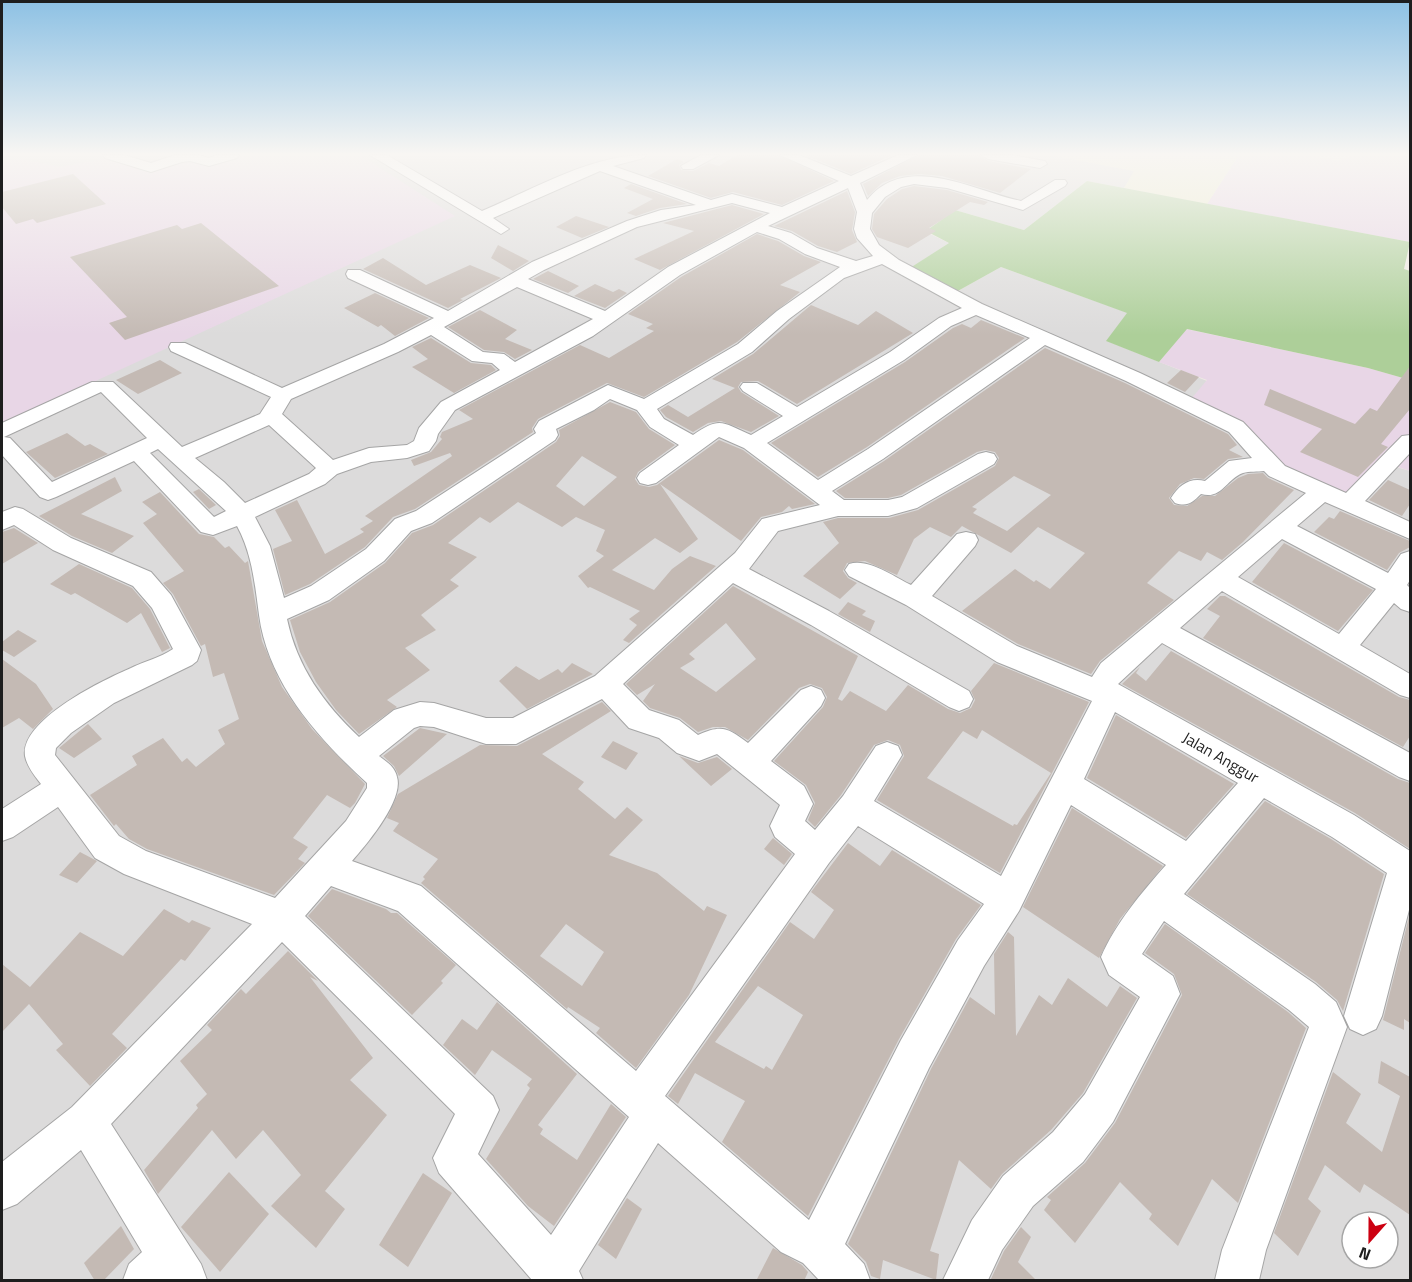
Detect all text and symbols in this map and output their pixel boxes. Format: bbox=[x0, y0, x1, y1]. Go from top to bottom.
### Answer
street label: Jalan Anggur bbox=[1178, 725, 1264, 789]
north arrow bbox=[1340, 1210, 1400, 1270]
text: N bbox=[1355, 1241, 1374, 1267]

